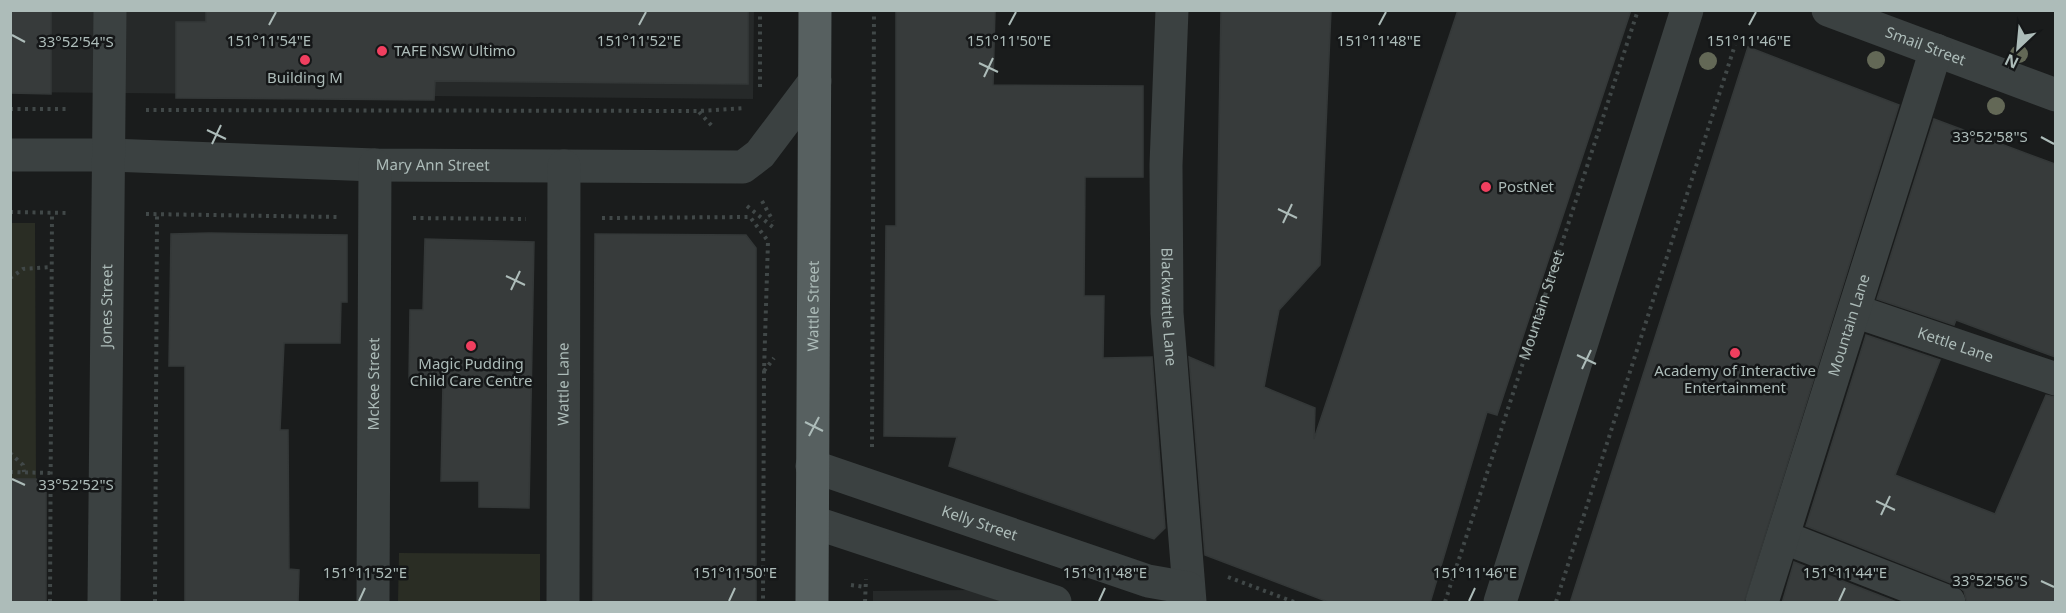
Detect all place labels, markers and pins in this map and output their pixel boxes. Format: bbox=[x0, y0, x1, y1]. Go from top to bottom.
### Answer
place label: TAFE NSW Ultimo bbox=[394, 40, 516, 60]
marker: TAFE NSW Ultimo bbox=[375, 44, 389, 58]
marker: Building M bbox=[298, 53, 312, 67]
place label: Building M bbox=[267, 67, 343, 87]
place label: PostNet bbox=[1498, 176, 1555, 196]
marker: PostNet bbox=[1479, 180, 1493, 194]
marker: Magic Pudding Child Care Centre bbox=[464, 339, 478, 353]
marker: Academy of Interactive Entertainment bbox=[1728, 346, 1742, 360]
place label: Magic Pudding Child Care Centre bbox=[410, 353, 532, 390]
place label: Academy of Interactive Entertainment bbox=[1654, 360, 1816, 397]

